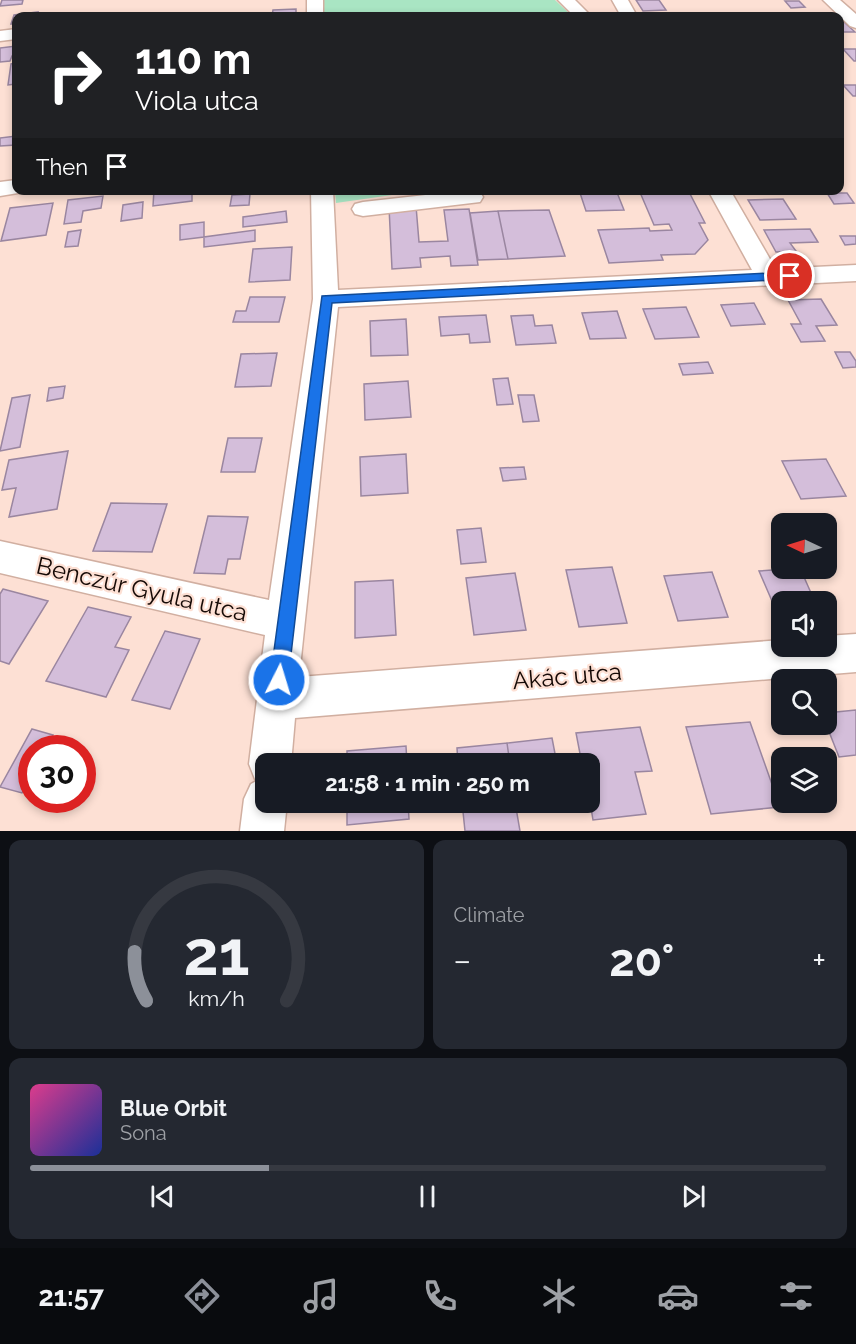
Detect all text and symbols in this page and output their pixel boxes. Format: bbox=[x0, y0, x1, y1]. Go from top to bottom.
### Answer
text: 110 m bbox=[135, 35, 251, 84]
icon: right bbox=[36, 36, 114, 114]
text: Viola utca bbox=[135, 85, 259, 116]
icon: arrive bbox=[100, 150, 133, 183]
text: Then bbox=[36, 154, 88, 180]
pin bbox=[764, 250, 815, 301]
icon: arrive bbox=[773, 259, 806, 292]
north arrow bbox=[771, 513, 837, 579]
map controls bbox=[771, 513, 837, 813]
street label: Benczúr Gyula utca bbox=[34, 551, 250, 627]
button: sound bbox=[771, 591, 837, 657]
position arrow bbox=[247, 648, 311, 712]
street label: Akác utca bbox=[511, 657, 623, 695]
button: search bbox=[771, 669, 837, 735]
speed limit sign: 30 bbox=[18, 735, 96, 813]
button: layers bbox=[771, 747, 837, 813]
text: 21:58 · 1 min · 250 m bbox=[325, 770, 530, 796]
text: Climate bbox=[454, 903, 525, 927]
text: 21 bbox=[183, 916, 249, 990]
text: 20° bbox=[609, 934, 674, 987]
text: − bbox=[454, 941, 471, 980]
text: + bbox=[812, 941, 826, 980]
text: km/h bbox=[188, 987, 245, 1012]
text: Blue Orbit bbox=[120, 1095, 227, 1121]
text: Sona bbox=[120, 1121, 167, 1145]
icon: previous bbox=[146, 1180, 179, 1213]
icon: pause bbox=[411, 1180, 444, 1213]
icon: next bbox=[677, 1180, 710, 1213]
icon: directions bbox=[181, 1275, 223, 1317]
icon: music bbox=[300, 1275, 342, 1317]
icon: phone bbox=[419, 1275, 461, 1317]
icon: climate bbox=[538, 1275, 580, 1317]
icon: car bbox=[657, 1275, 699, 1317]
icon: filters bbox=[775, 1275, 817, 1317]
text: 21:57 bbox=[38, 1281, 104, 1312]

